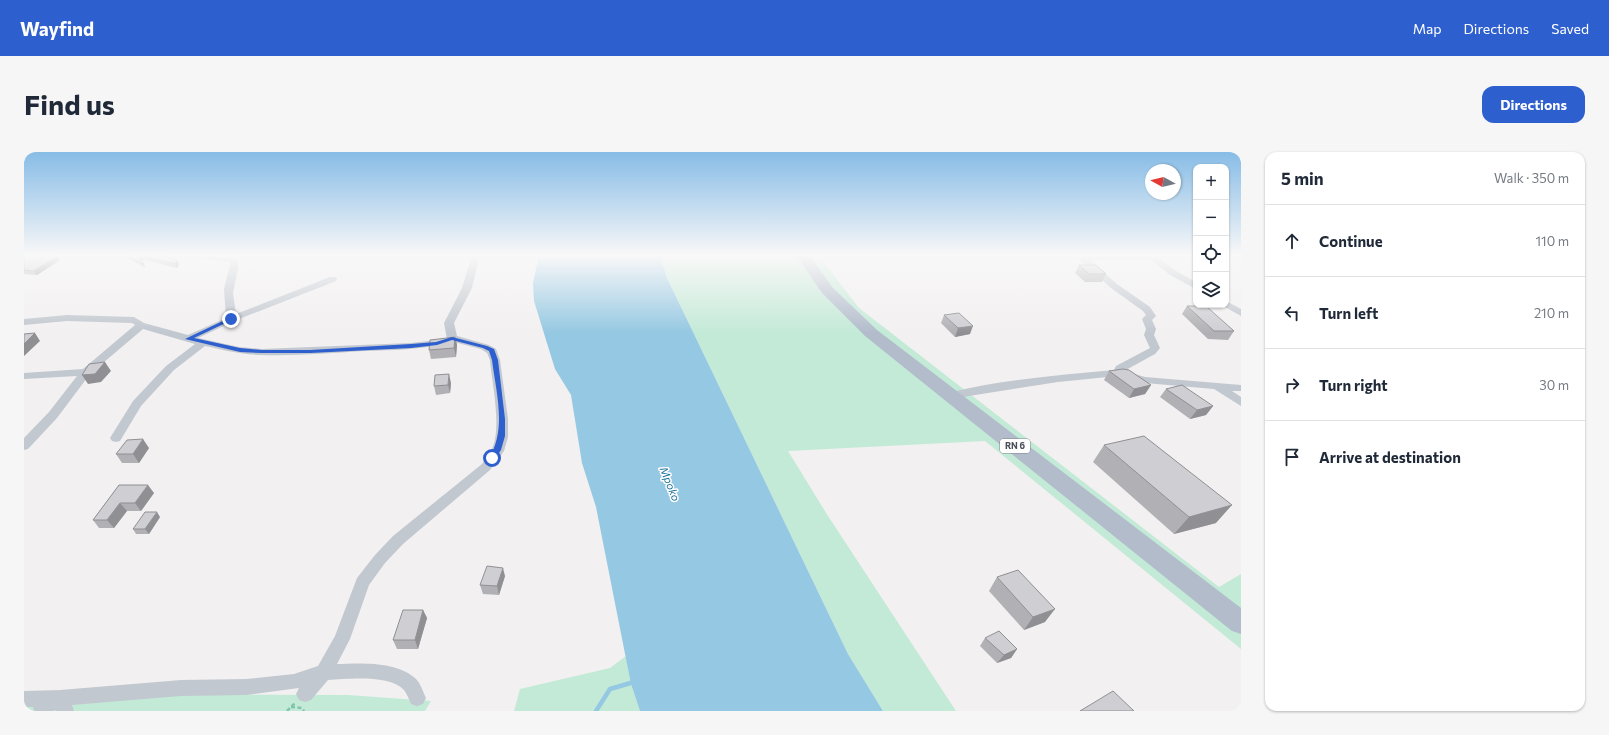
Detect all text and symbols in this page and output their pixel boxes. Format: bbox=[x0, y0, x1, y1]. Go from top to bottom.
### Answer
text: Wayfind bbox=[20, 17, 94, 40]
text: Map bbox=[1413, 20, 1442, 37]
text: Directions bbox=[1464, 20, 1529, 37]
text: Saved bbox=[1551, 20, 1589, 37]
button: Directions bbox=[1482, 86, 1585, 123]
text: Find us bbox=[24, 87, 115, 121]
north arrow bbox=[1145, 164, 1181, 200]
map controls bbox=[1193, 164, 1229, 308]
button: + bbox=[1193, 164, 1229, 200]
text: 5 min bbox=[1281, 168, 1324, 189]
text: Walk · 350 m bbox=[1494, 170, 1569, 186]
button: − bbox=[1193, 200, 1229, 236]
icon: ahead bbox=[1281, 230, 1303, 252]
text: Continue bbox=[1319, 232, 1383, 250]
text: 110 m bbox=[1536, 233, 1569, 249]
button: locate bbox=[1193, 236, 1229, 272]
button: layers bbox=[1193, 272, 1229, 308]
icon: left bbox=[1281, 302, 1303, 324]
text: Turn left bbox=[1319, 304, 1378, 322]
text: 210 m bbox=[1534, 305, 1569, 321]
route end bbox=[222, 310, 240, 328]
icon: right bbox=[1281, 374, 1303, 396]
text: Turn right bbox=[1319, 376, 1388, 394]
text: 30 m bbox=[1539, 377, 1569, 393]
road number: RN 6 bbox=[1000, 439, 1030, 453]
icon: arrive bbox=[1281, 446, 1303, 468]
text: Arrive at destination bbox=[1319, 448, 1461, 466]
route start bbox=[483, 449, 501, 467]
water label: Mpoko bbox=[658, 465, 683, 503]

